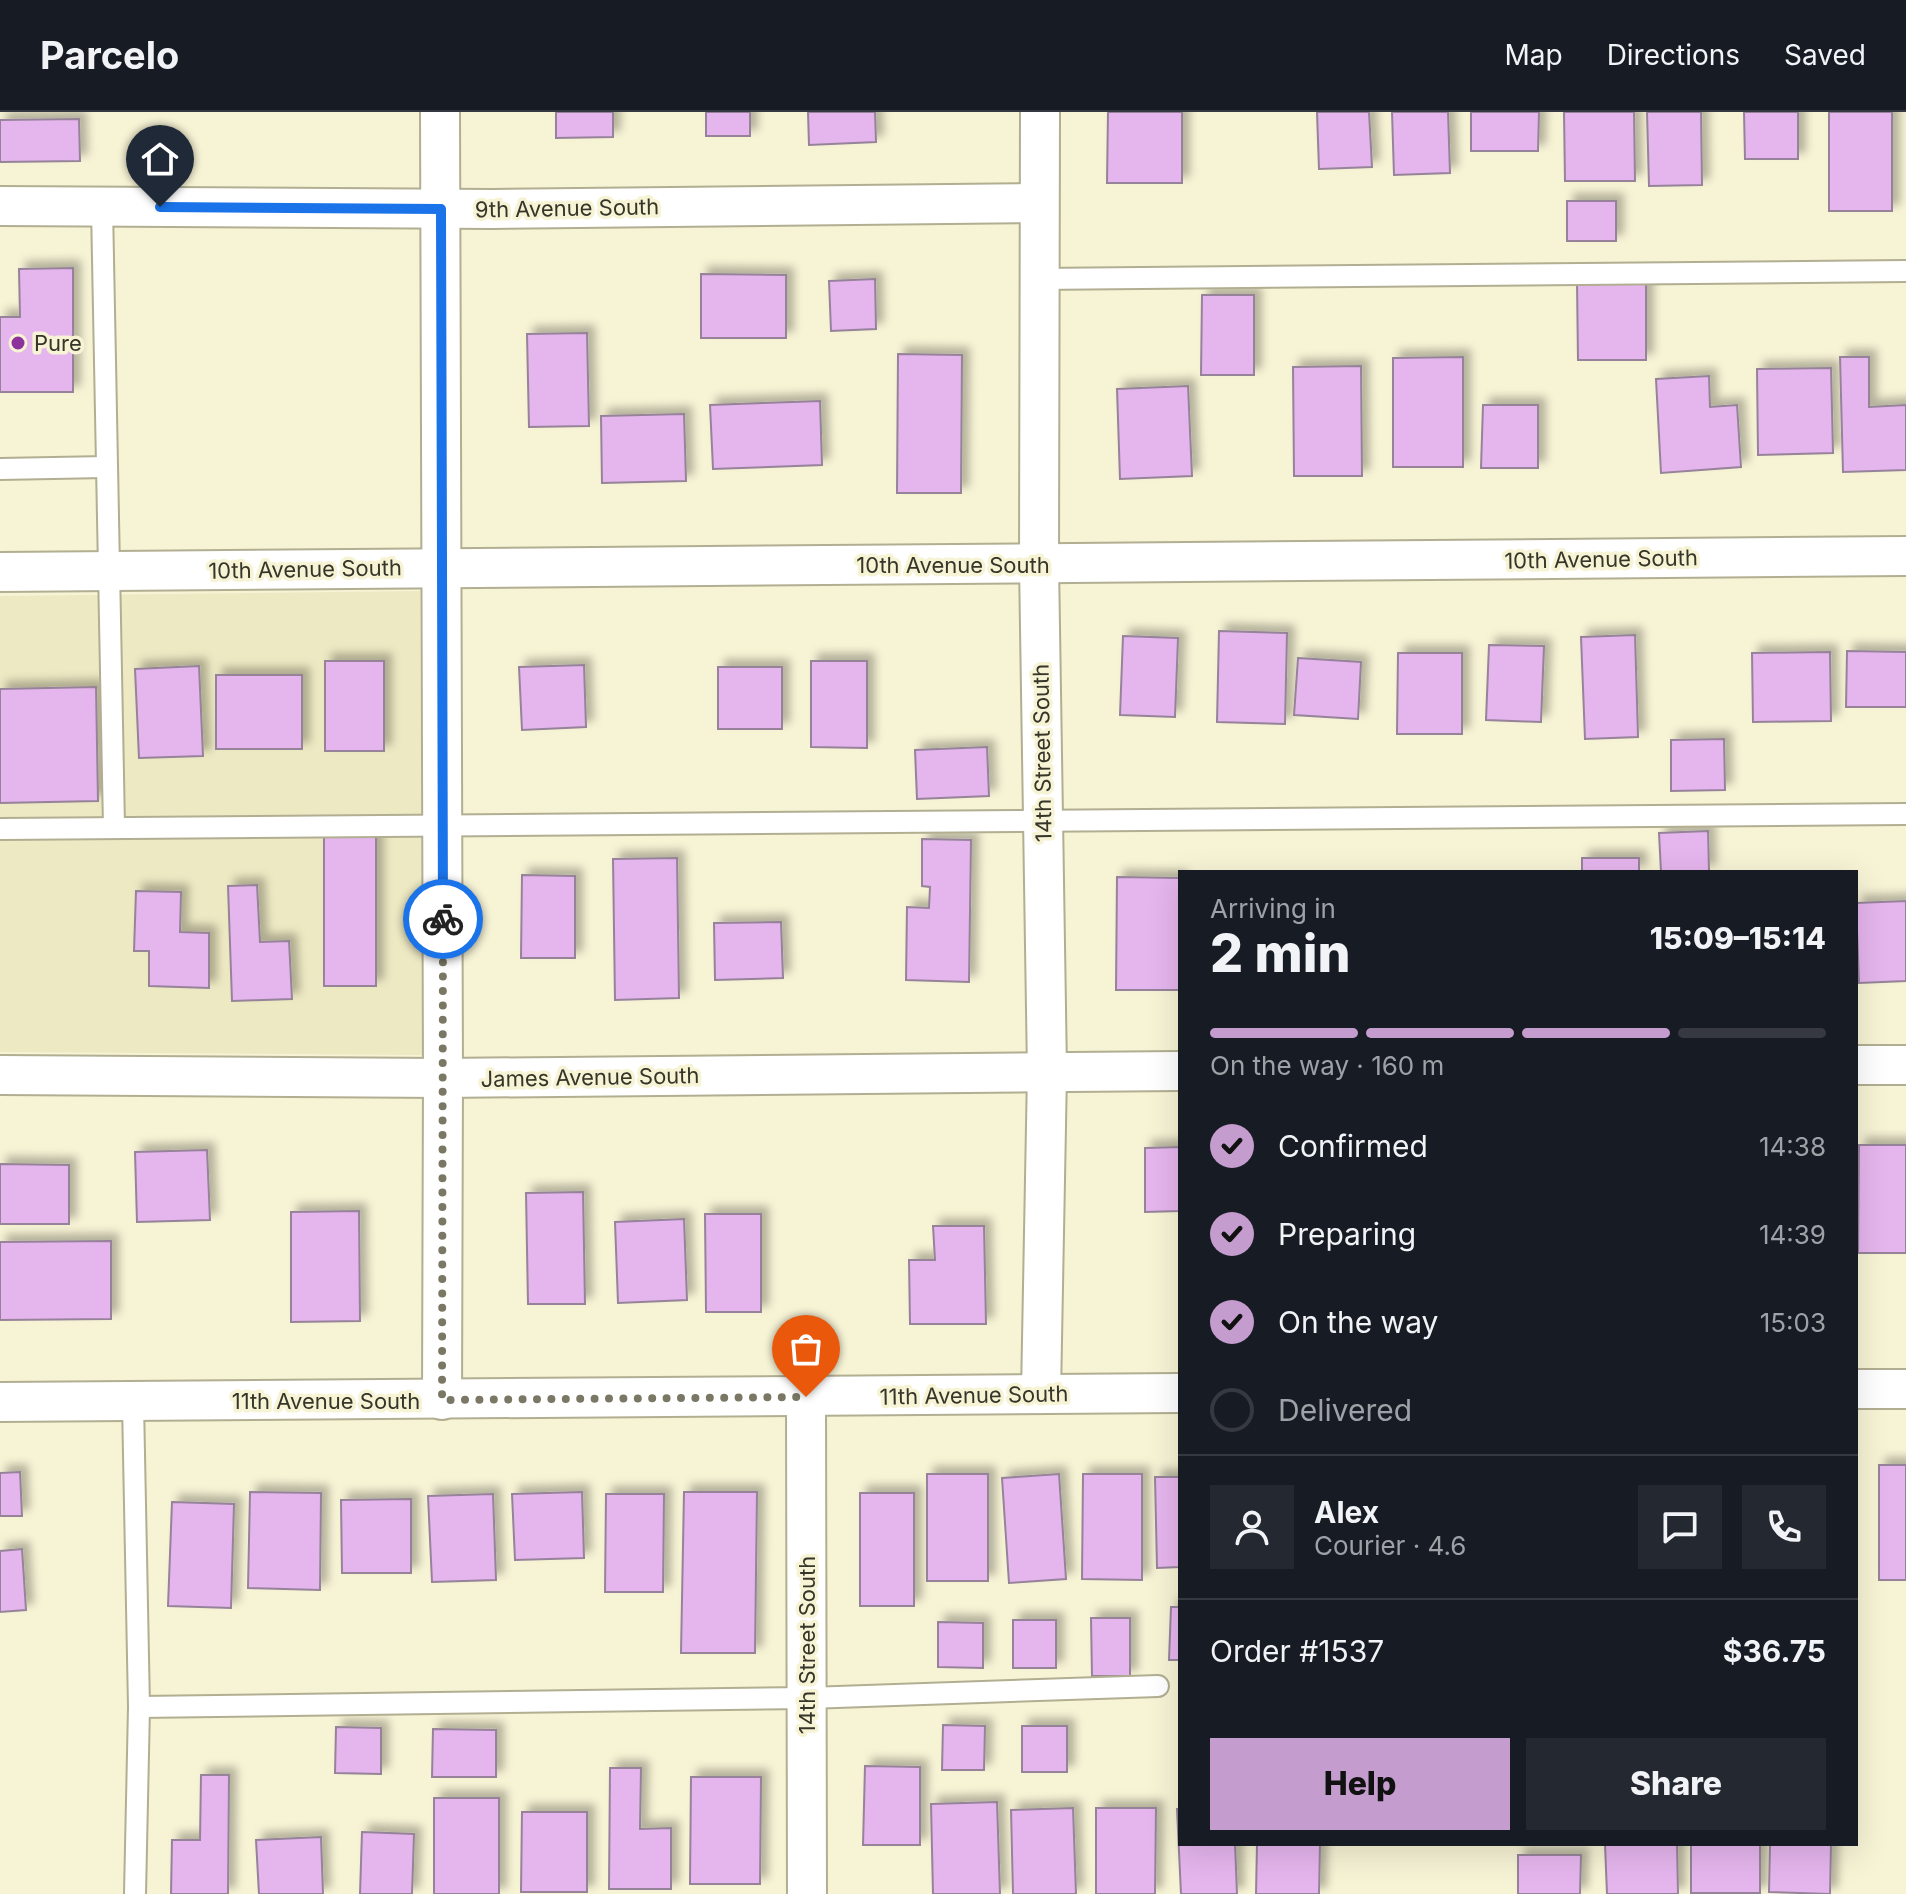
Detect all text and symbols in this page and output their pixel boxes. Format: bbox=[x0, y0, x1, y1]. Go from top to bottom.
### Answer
text: Parcelo bbox=[40, 32, 179, 78]
text: Map bbox=[1504, 38, 1563, 72]
text: Directions bbox=[1607, 38, 1740, 72]
text: Saved bbox=[1784, 38, 1866, 72]
pin bbox=[126, 125, 194, 207]
icon: home bbox=[138, 137, 182, 181]
street label: 9th Avenue South bbox=[475, 193, 659, 223]
place label: Pure bbox=[34, 330, 82, 356]
marker: Pure bbox=[9, 334, 27, 352]
street label: 10th Avenue South bbox=[1504, 544, 1698, 574]
street label: 10th Avenue South bbox=[856, 552, 1050, 578]
street label: 10th Avenue South bbox=[208, 554, 402, 584]
street label: 14th Street South bbox=[1027, 664, 1057, 842]
courier bbox=[403, 879, 483, 959]
text: Arriving in bbox=[1210, 893, 1336, 924]
icon: bike bbox=[421, 897, 465, 941]
text: 15:09–15:14 bbox=[1650, 920, 1826, 956]
text: 2 min bbox=[1210, 922, 1351, 985]
text: On the way · 160 m bbox=[1210, 1050, 1444, 1081]
street label: James Avenue South bbox=[480, 1062, 700, 1092]
icon: check bbox=[1210, 1124, 1254, 1168]
text: Confirmed bbox=[1278, 1128, 1428, 1164]
text: 14:38 bbox=[1759, 1131, 1826, 1162]
icon: check bbox=[1210, 1212, 1254, 1256]
text: Preparing bbox=[1278, 1216, 1416, 1252]
text: 14:39 bbox=[1759, 1219, 1826, 1250]
icon: check bbox=[1210, 1300, 1254, 1344]
text: On the way bbox=[1278, 1304, 1438, 1340]
text: 15:03 bbox=[1760, 1307, 1826, 1338]
pin bbox=[772, 1315, 840, 1397]
icon: bag bbox=[784, 1327, 828, 1371]
street label: 11th Avenue South bbox=[879, 1380, 1069, 1410]
street label: 11th Avenue South bbox=[232, 1388, 420, 1414]
text: Delivered bbox=[1278, 1392, 1412, 1428]
button: person bbox=[1210, 1485, 1294, 1569]
button: chat bbox=[1638, 1485, 1722, 1569]
button: phone bbox=[1742, 1485, 1826, 1569]
text: Alex bbox=[1314, 1494, 1379, 1530]
text: Courier · 4.6 bbox=[1314, 1530, 1466, 1561]
street label: 14th Street South bbox=[794, 1556, 820, 1734]
text: Order #1537 bbox=[1210, 1633, 1384, 1669]
text: $36.75 bbox=[1723, 1633, 1826, 1669]
button: Help bbox=[1210, 1738, 1510, 1830]
button: Share bbox=[1526, 1738, 1826, 1830]

